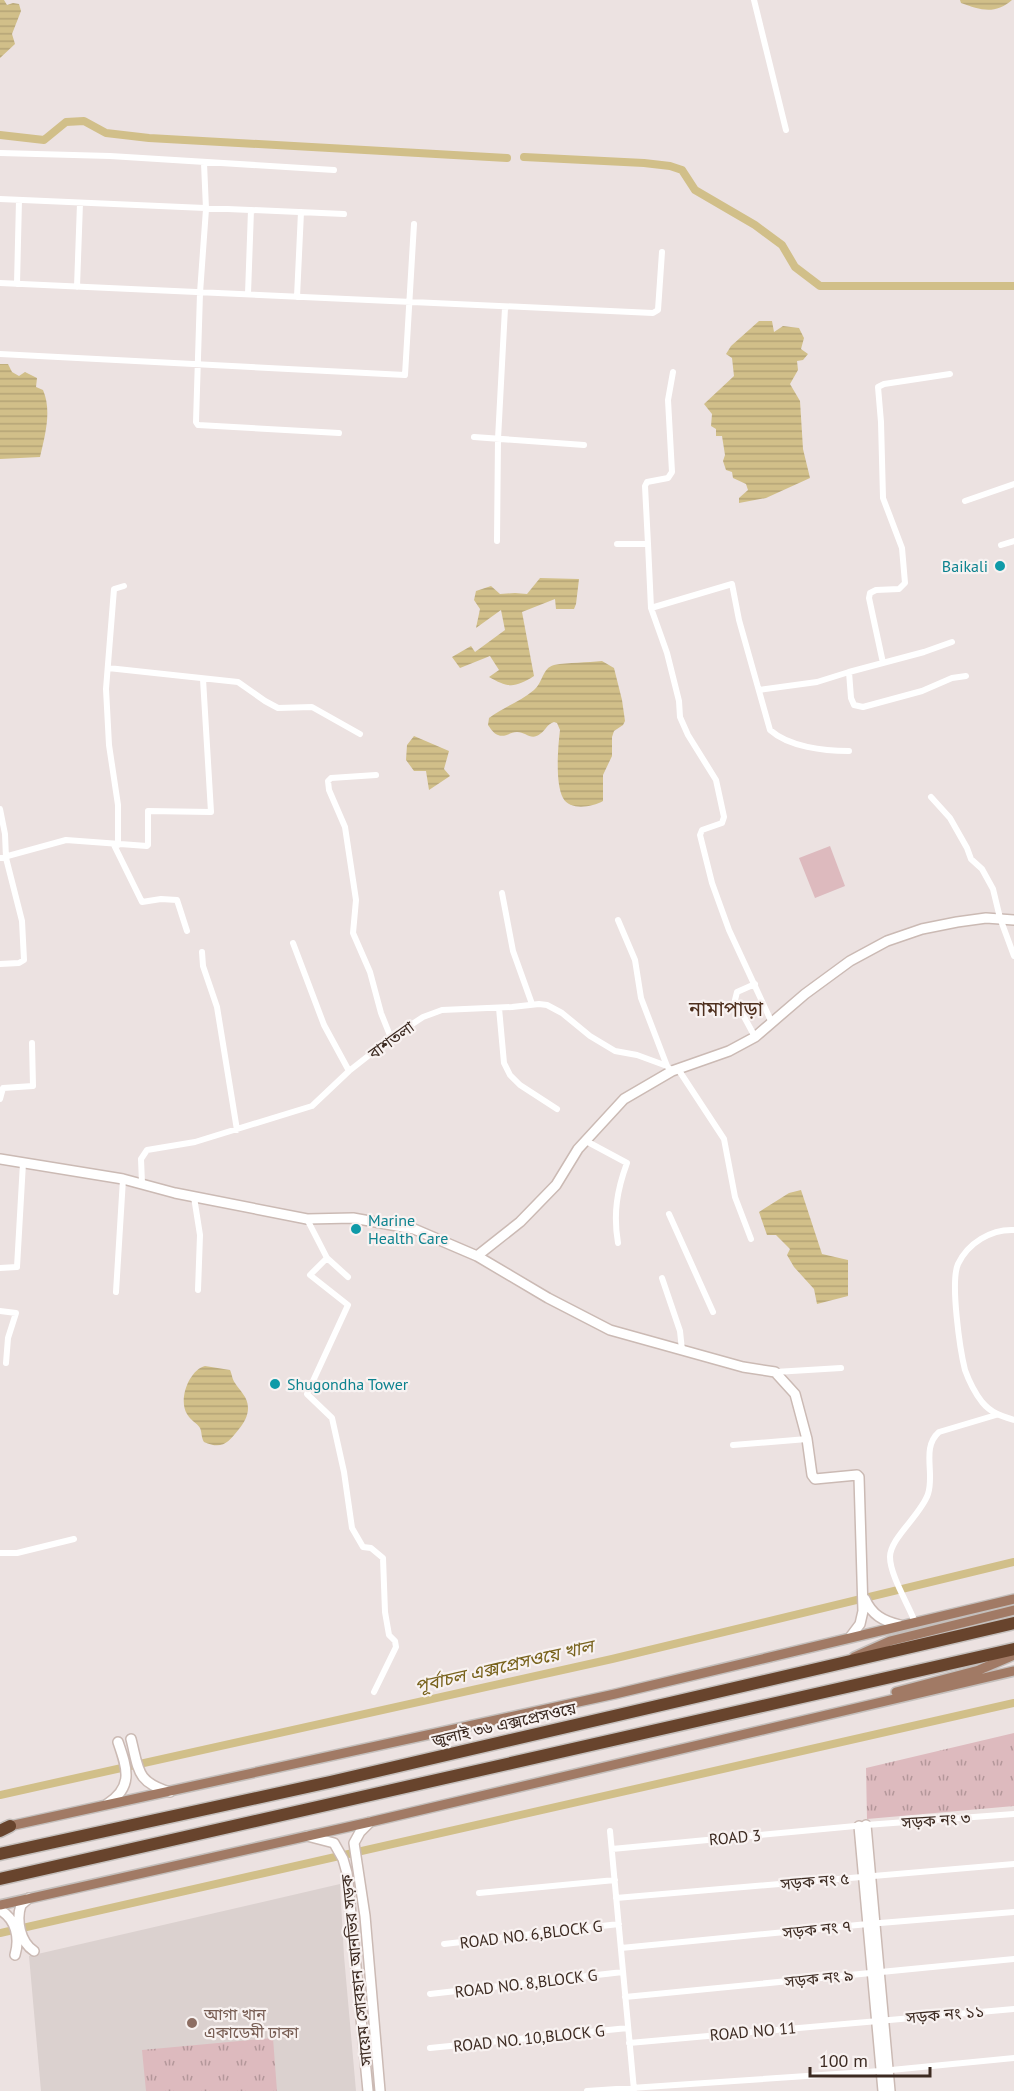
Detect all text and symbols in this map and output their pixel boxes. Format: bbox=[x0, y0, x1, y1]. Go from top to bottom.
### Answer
place label: Baikali bbox=[942, 556, 988, 576]
marker: Baikali bbox=[993, 559, 1007, 573]
district label: নামাপাড়া bbox=[688, 996, 764, 1022]
street label: বাশতলা bbox=[363, 1016, 418, 1064]
place label: Marine Health Care bbox=[368, 1210, 448, 1248]
marker: Marine Health Care bbox=[349, 1222, 363, 1236]
place label: Shugondha Tower bbox=[287, 1374, 409, 1394]
marker: Shugondha Tower bbox=[268, 1377, 282, 1391]
water label: পূর্বাচল এক্সপ্রেসওয়ে খাল bbox=[413, 1633, 599, 1698]
street label: জুলাই ৩৬ এক্সপ্রেসওয়ে bbox=[429, 1697, 579, 1751]
street label: সড়ক নং ৩ bbox=[900, 1808, 972, 1832]
street label: ROAD 3 bbox=[708, 1825, 762, 1849]
street label: সড়ক নং ৫ bbox=[779, 1868, 850, 1894]
street label: সায়েম সোবহান আনভির সড়ক bbox=[336, 1872, 376, 2068]
street label: ROAD NO. 6,BLOCK G bbox=[459, 1915, 603, 1953]
street label: সড়ক নং ৭ bbox=[781, 1915, 852, 1943]
street label: ROAD NO. 8,BLOCK G bbox=[454, 1964, 598, 2002]
street label: সড়ক নং ৯ bbox=[783, 1964, 854, 1992]
street label: সড়ক নং ১১ bbox=[904, 2001, 985, 2027]
place label: আগা খান একাডেমী ঢাকা bbox=[203, 2004, 299, 2042]
marker: আগা খান একাডেমী ঢাকা bbox=[185, 2016, 199, 2030]
street label: ROAD NO 11 bbox=[709, 2017, 797, 2045]
street label: ROAD NO. 10,BLOCK G bbox=[452, 2020, 606, 2056]
scale bar bbox=[810, 2040, 930, 2078]
text: 100 m bbox=[819, 2049, 868, 2072]

